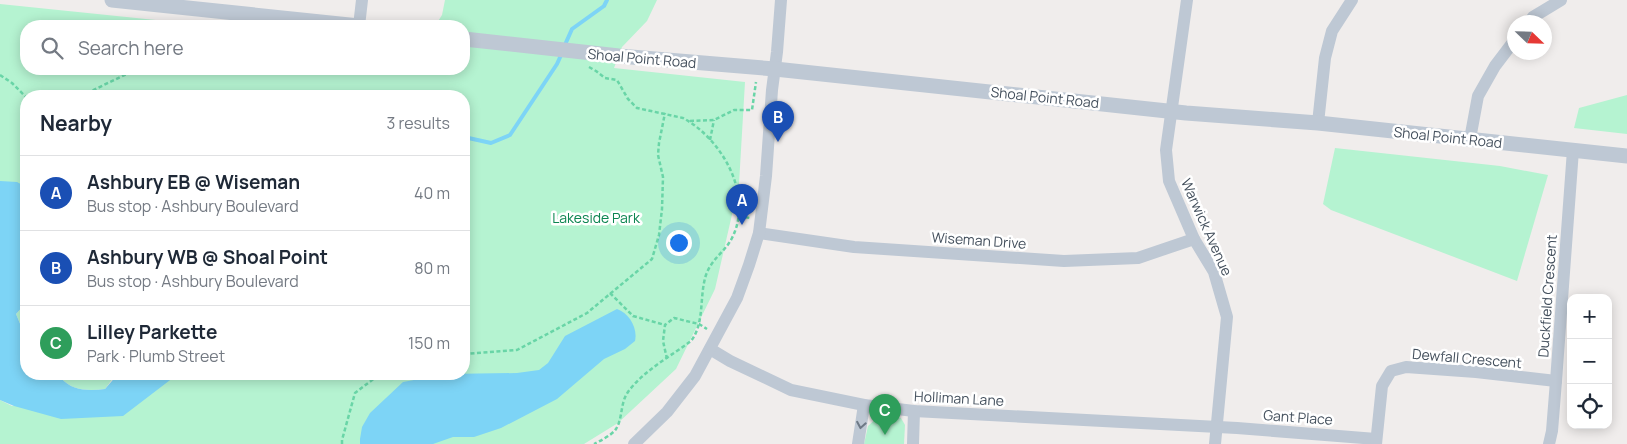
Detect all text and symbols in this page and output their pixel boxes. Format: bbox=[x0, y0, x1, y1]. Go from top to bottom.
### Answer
north arrow bbox=[1507, 15, 1552, 60]
search box bbox=[20, 20, 470, 75]
icon: search bbox=[38, 34, 66, 62]
text: Search here bbox=[78, 35, 184, 61]
street label: Shoal Point Road bbox=[587, 44, 697, 72]
street label: Shoal Point Road bbox=[990, 82, 1100, 112]
pin: B bbox=[762, 101, 794, 142]
text: Nearby bbox=[40, 109, 112, 137]
text: 3 results bbox=[387, 112, 450, 134]
street label: Shoal Point Road bbox=[1393, 122, 1503, 152]
text: Ashbury EB @ Wiseman bbox=[87, 169, 300, 195]
street label: Warwick Avenue bbox=[1177, 175, 1237, 279]
text: A bbox=[51, 182, 61, 204]
text: 40 m bbox=[414, 182, 450, 204]
pin: A bbox=[726, 184, 758, 225]
text: Bus stop · Ashbury Boulevard bbox=[87, 195, 299, 217]
park label: Lakeside Park bbox=[552, 208, 641, 227]
street label: Wiseman Drive bbox=[931, 227, 1027, 253]
your location bbox=[666, 230, 692, 256]
street label: Duckfield Crescent bbox=[1533, 233, 1561, 358]
text: Ashbury WB @ Shoal Point bbox=[87, 244, 328, 270]
text: B bbox=[51, 257, 61, 279]
text: 80 m bbox=[414, 257, 450, 279]
text: Bus stop · Ashbury Boulevard bbox=[87, 270, 299, 292]
map controls bbox=[1567, 294, 1612, 429]
button: + bbox=[1567, 294, 1612, 339]
text: Lilley Parkette bbox=[87, 319, 217, 345]
text: C bbox=[50, 332, 62, 354]
text: 150 m bbox=[408, 332, 450, 354]
button: − bbox=[1567, 339, 1612, 384]
street label: Dewfall Crescent bbox=[1411, 344, 1523, 372]
text: Park · Plumb Street bbox=[87, 345, 225, 367]
button: locate bbox=[1567, 384, 1612, 429]
street label: Holliman Lane bbox=[914, 386, 1004, 410]
pin: C bbox=[869, 394, 901, 435]
street label: Gant Place bbox=[1263, 405, 1333, 429]
one-way arrow bbox=[856, 420, 866, 429]

